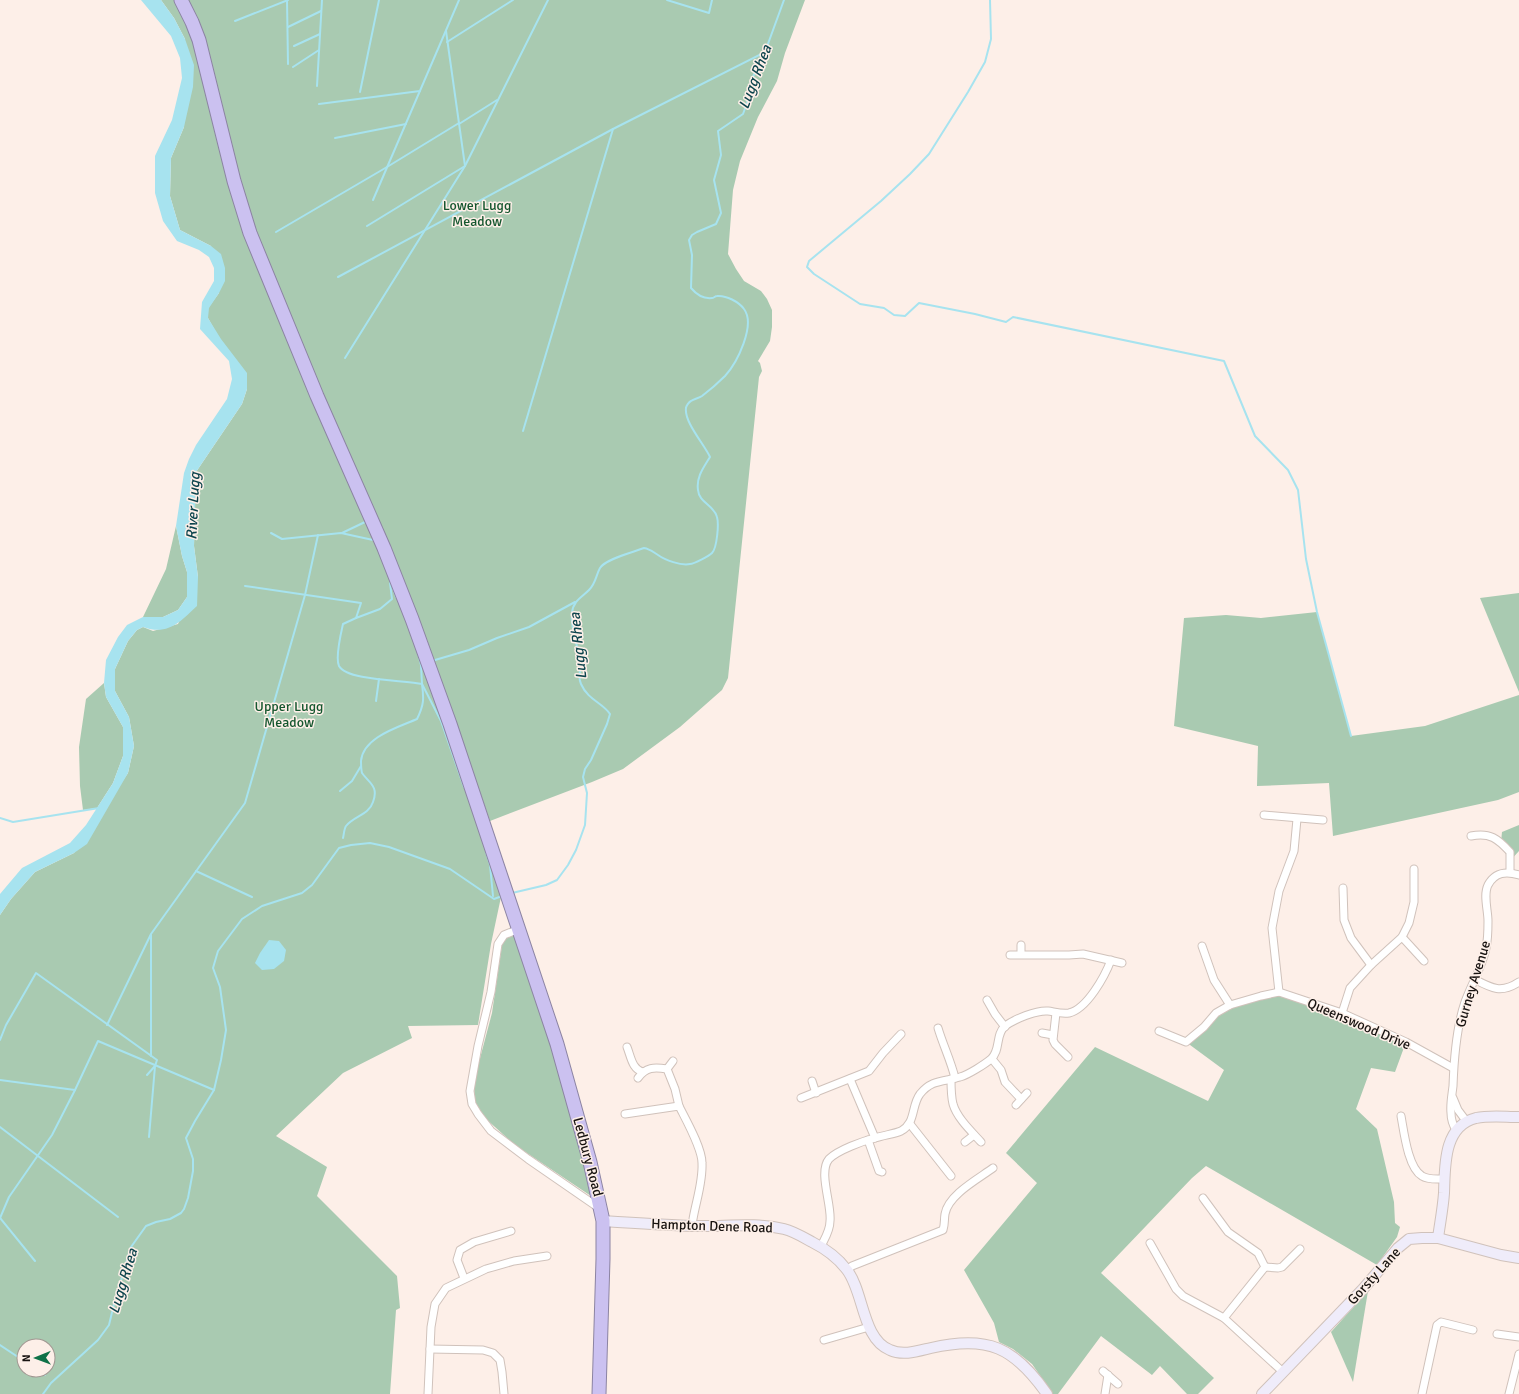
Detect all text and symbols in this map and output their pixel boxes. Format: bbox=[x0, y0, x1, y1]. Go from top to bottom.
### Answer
water label: Lugg Rhea bbox=[735, 42, 776, 112]
park label: Lower Lugg Meadow bbox=[443, 197, 511, 230]
water label: River Lugg bbox=[182, 471, 204, 540]
water label: Lugg Rhea bbox=[566, 611, 590, 680]
park label: Upper Lugg Meadow bbox=[255, 698, 323, 731]
street label: Gurney Avenue bbox=[1452, 939, 1494, 1029]
street label: Queenswood Drive bbox=[1305, 995, 1413, 1053]
street label: Ledbury Road bbox=[569, 1115, 607, 1199]
street label: Hampton Dene Road bbox=[651, 1215, 773, 1237]
street label: Gorsty Lane bbox=[1344, 1244, 1404, 1308]
water label: Lugg Rhea bbox=[105, 1246, 142, 1316]
north arrow bbox=[16, 1338, 56, 1378]
text: N bbox=[20, 1354, 33, 1362]

